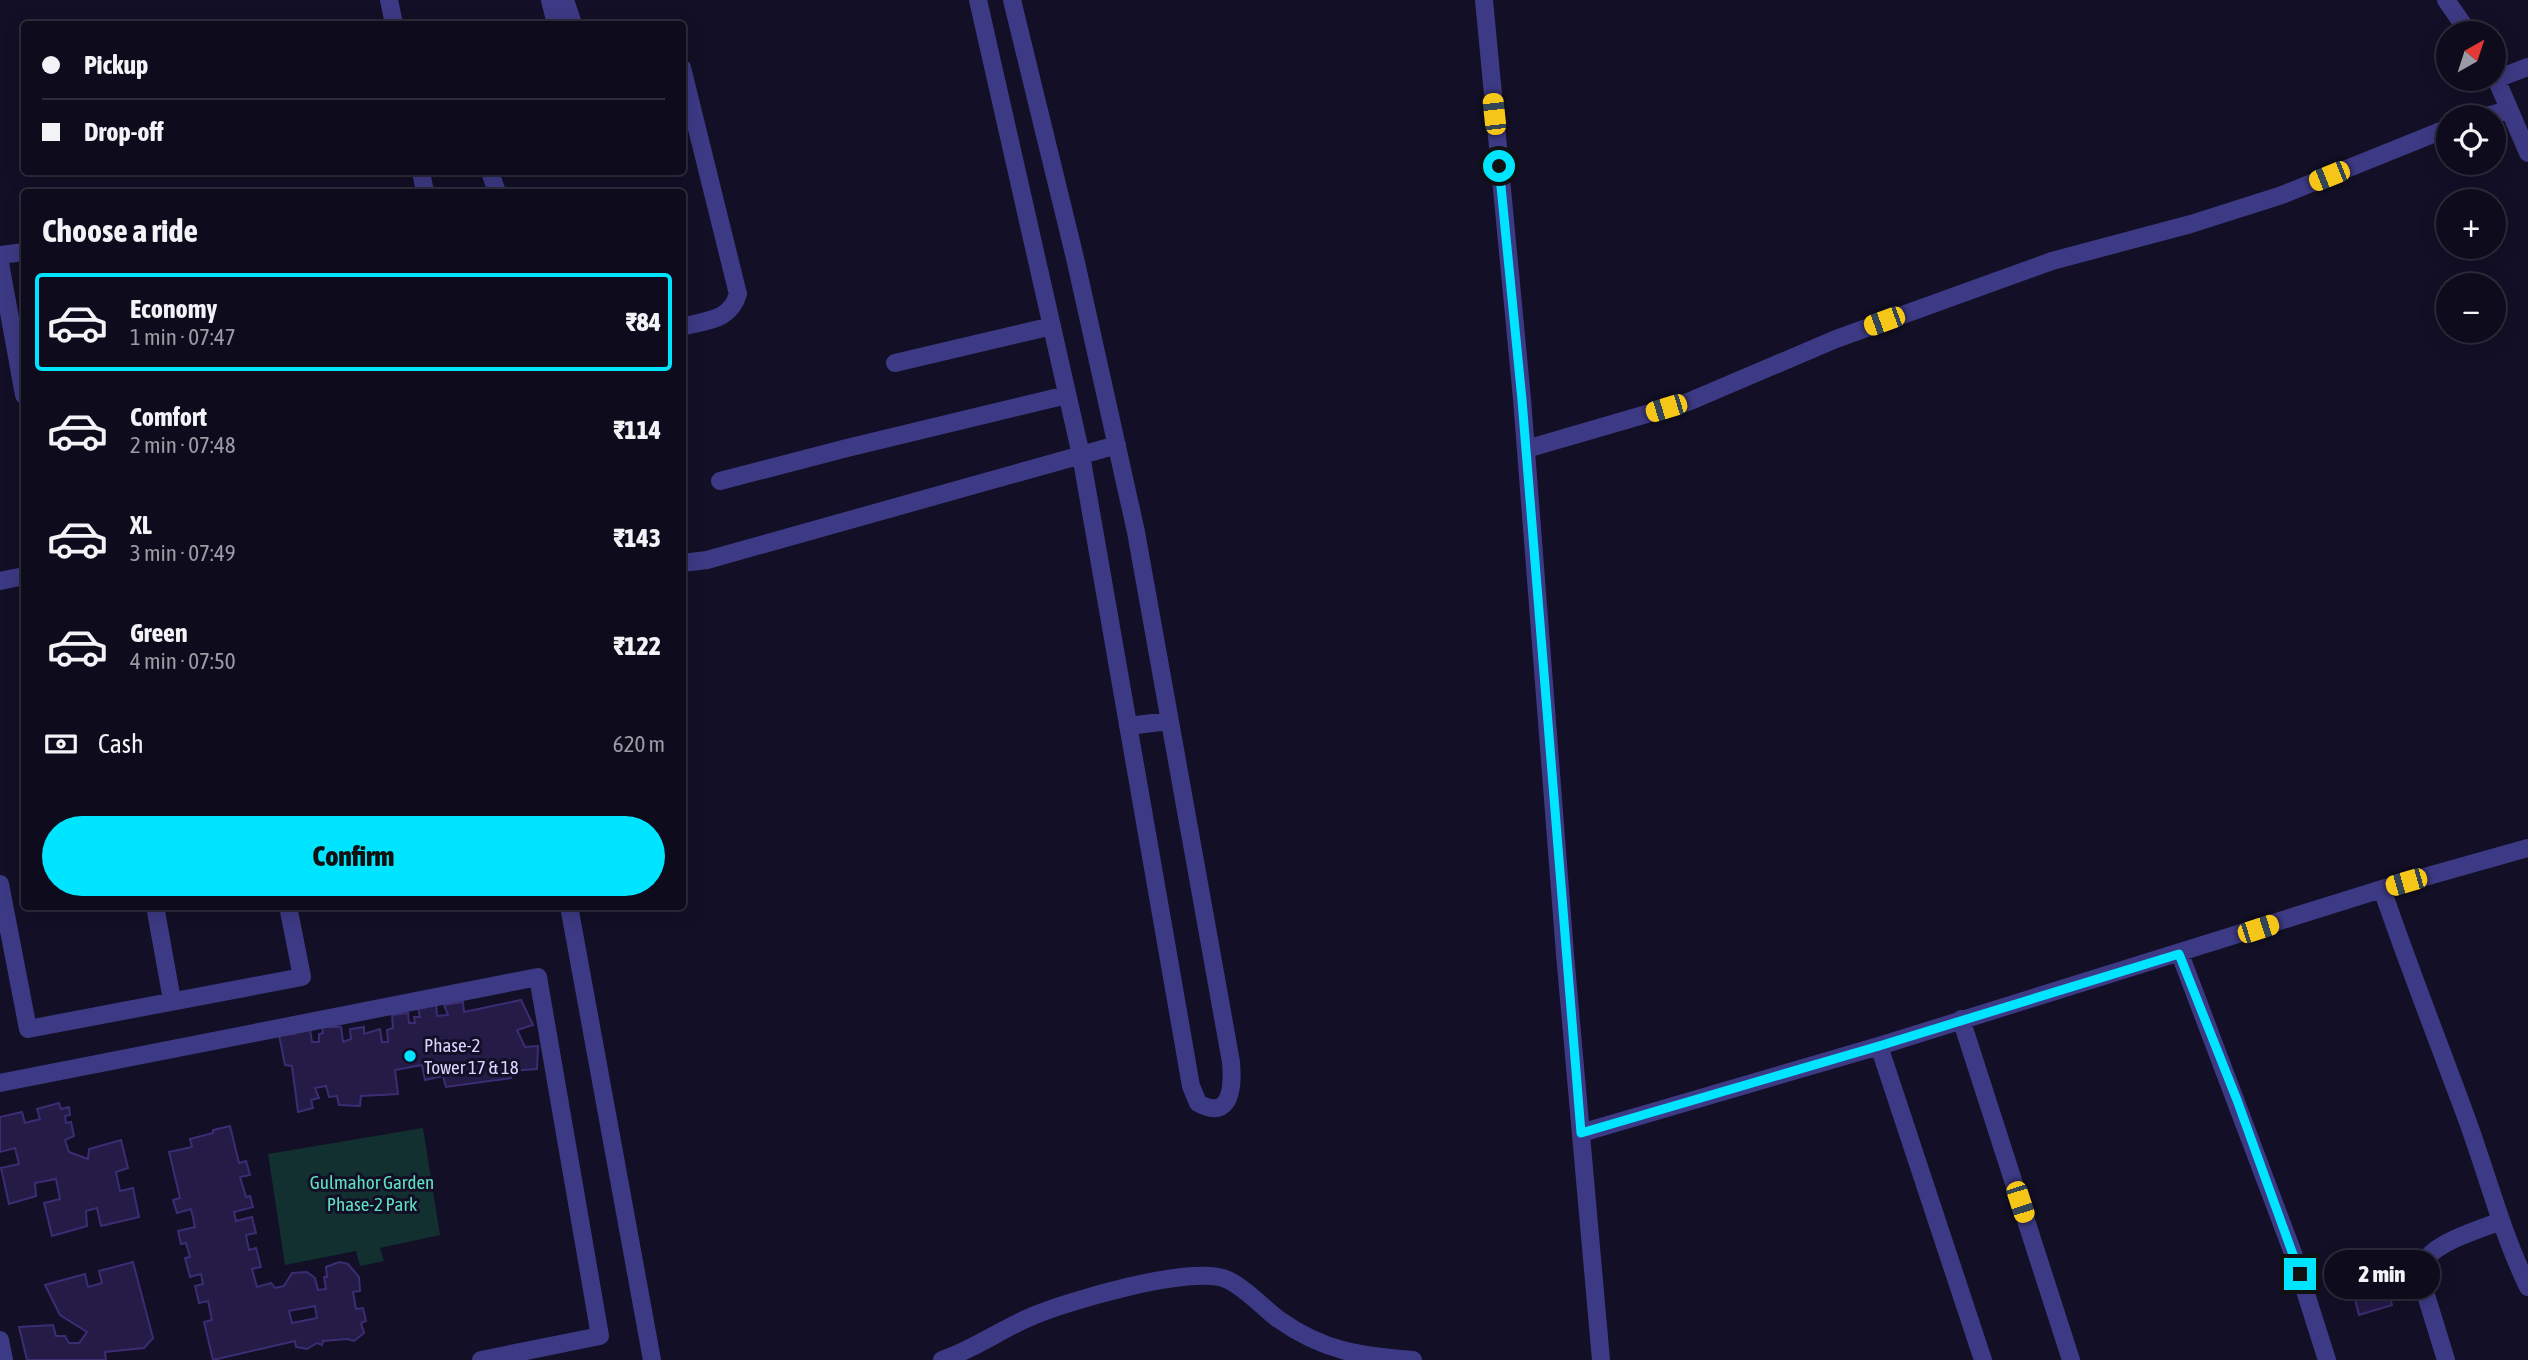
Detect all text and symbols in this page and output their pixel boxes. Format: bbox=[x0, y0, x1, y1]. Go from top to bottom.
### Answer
north arrow bbox=[2436, 21, 2506, 91]
map controls bbox=[2436, 21, 2506, 343]
text: Pickup bbox=[84, 50, 148, 80]
car bbox=[1482, 92, 1507, 136]
button: locate bbox=[2436, 105, 2506, 175]
text: Drop-off bbox=[84, 117, 164, 147]
route start bbox=[1483, 150, 1515, 182]
car bbox=[2306, 158, 2353, 194]
button: + bbox=[2436, 189, 2506, 259]
text: Choose a ride bbox=[42, 212, 198, 249]
button: − bbox=[2436, 273, 2506, 343]
icon: car bbox=[46, 291, 109, 354]
text: Economy bbox=[130, 294, 217, 324]
car bbox=[1861, 304, 1908, 338]
text: ₹84 bbox=[625, 307, 661, 337]
text: 1 min · 07:47 bbox=[130, 324, 236, 350]
car bbox=[1643, 392, 1690, 424]
icon: car bbox=[46, 399, 109, 462]
text: Comfort bbox=[130, 402, 207, 432]
text: ₹114 bbox=[613, 415, 661, 445]
text: 2 min · 07:48 bbox=[130, 432, 236, 458]
icon: car bbox=[46, 507, 109, 570]
text: XL bbox=[130, 510, 152, 540]
text: ₹143 bbox=[613, 523, 661, 553]
text: 3 min · 07:49 bbox=[130, 540, 236, 566]
icon: car bbox=[46, 615, 109, 678]
text: Green bbox=[130, 618, 188, 648]
text: ₹122 bbox=[613, 631, 661, 661]
text: 4 min · 07:50 bbox=[130, 648, 236, 674]
icon: cash bbox=[42, 725, 80, 763]
text: Cash bbox=[98, 729, 144, 759]
text: 620 m bbox=[613, 731, 665, 757]
button: Confirm bbox=[42, 816, 665, 896]
car bbox=[2383, 866, 2430, 898]
car bbox=[2235, 913, 2282, 945]
place label: Phase-2 Tower 17 & 18 bbox=[424, 1034, 519, 1078]
marker: Phase-2 Tower 17 & 18 bbox=[402, 1048, 418, 1064]
park label: Gulmahor Garden Phase-2 Park bbox=[310, 1171, 434, 1215]
car bbox=[2004, 1179, 2037, 1225]
callout: 2 min bbox=[2324, 1250, 2440, 1298]
route end bbox=[2284, 1258, 2316, 1290]
text: 2 min bbox=[2359, 1261, 2405, 1287]

